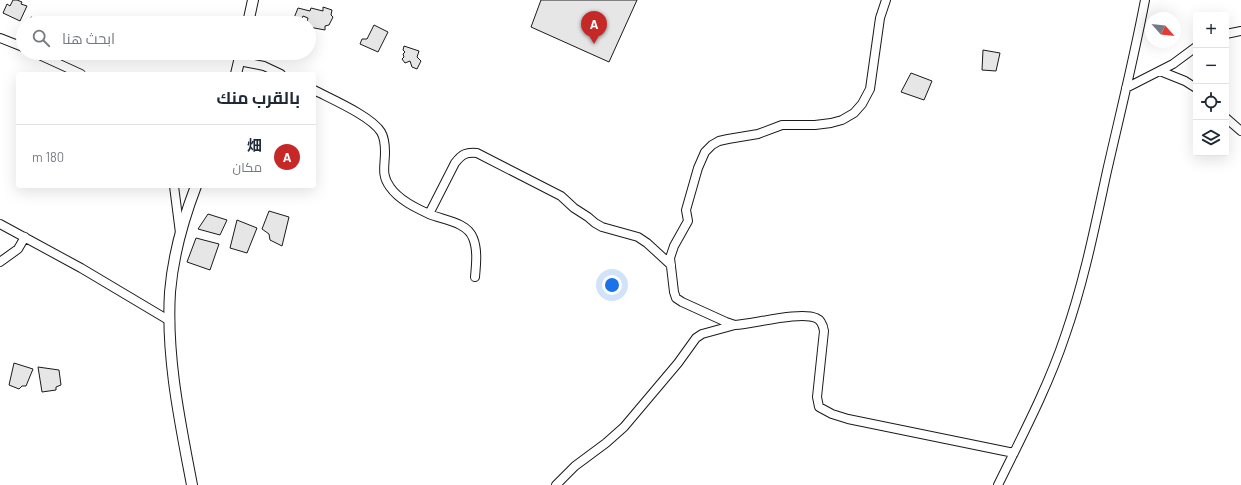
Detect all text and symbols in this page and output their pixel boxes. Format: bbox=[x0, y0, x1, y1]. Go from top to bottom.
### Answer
pin: A bbox=[581, 11, 607, 44]
north arrow bbox=[1145, 12, 1181, 48]
map controls bbox=[1193, 12, 1229, 156]
button: + bbox=[1193, 12, 1229, 48]
search box bbox=[16, 16, 316, 60]
icon: search bbox=[30, 27, 52, 49]
text: ابحث هنا bbox=[62, 29, 115, 47]
button: − bbox=[1193, 48, 1229, 84]
button: locate bbox=[1193, 84, 1229, 120]
text: بالقرب منك bbox=[216, 87, 300, 107]
button: layers bbox=[1193, 120, 1229, 156]
text: 畑 bbox=[247, 136, 262, 154]
text: 180 m bbox=[32, 149, 64, 165]
text: A bbox=[283, 149, 291, 165]
text: مكان bbox=[233, 159, 262, 175]
your location bbox=[602, 275, 622, 295]

